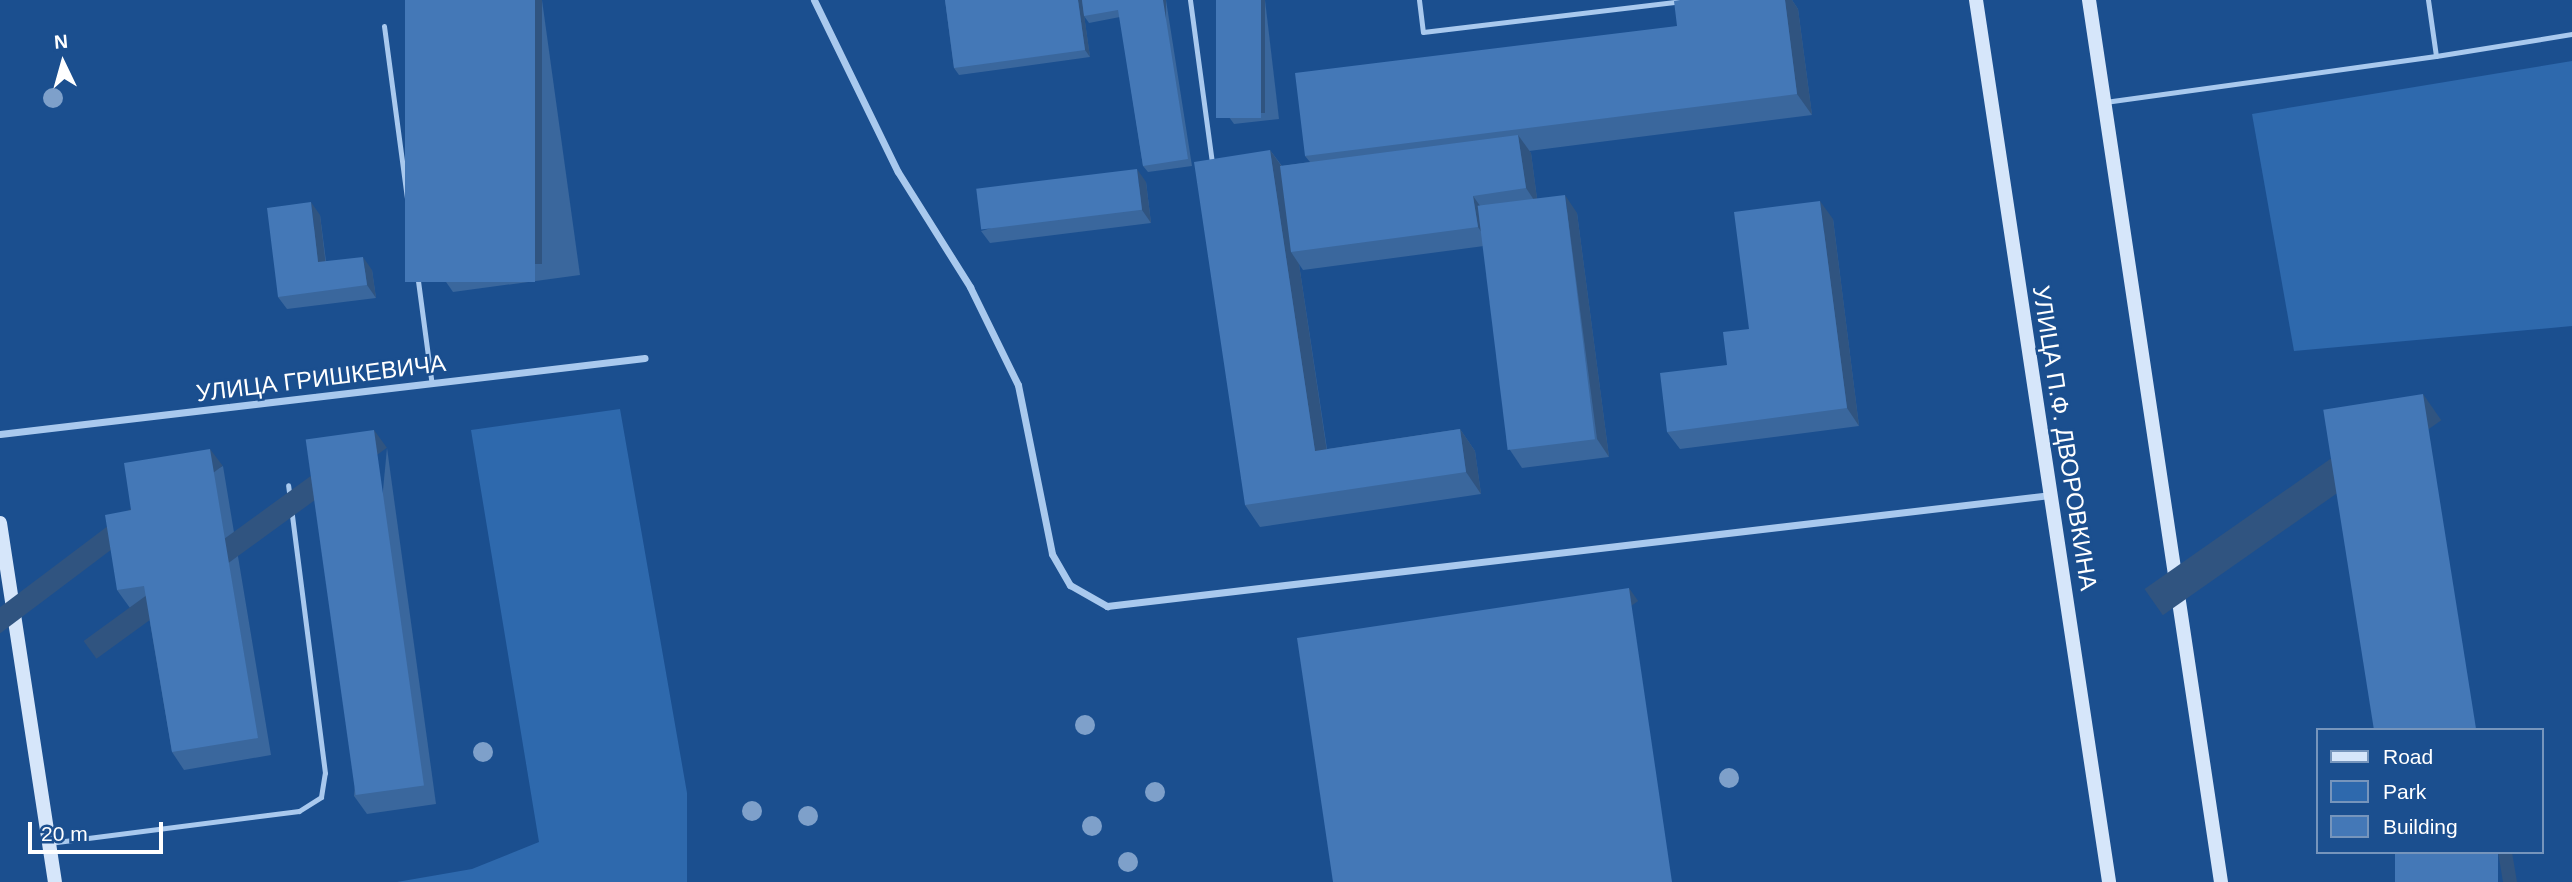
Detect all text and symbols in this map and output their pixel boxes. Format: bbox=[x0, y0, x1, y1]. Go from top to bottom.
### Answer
north arrow bbox=[28, 28, 98, 98]
text: N bbox=[53, 31, 69, 53]
street label: УЛИЦА П.Ф. ДВОРОВКИНА bbox=[2027, 284, 2103, 592]
street label: УЛИЦА ГРИШКЕВИЧА bbox=[194, 348, 448, 408]
legend bbox=[2316, 728, 2544, 854]
text: Road bbox=[2383, 745, 2433, 768]
text: Park bbox=[2383, 780, 2426, 803]
scale bar bbox=[32, 808, 166, 852]
text: Building bbox=[2383, 815, 2458, 838]
text: 20 m bbox=[41, 822, 88, 845]

